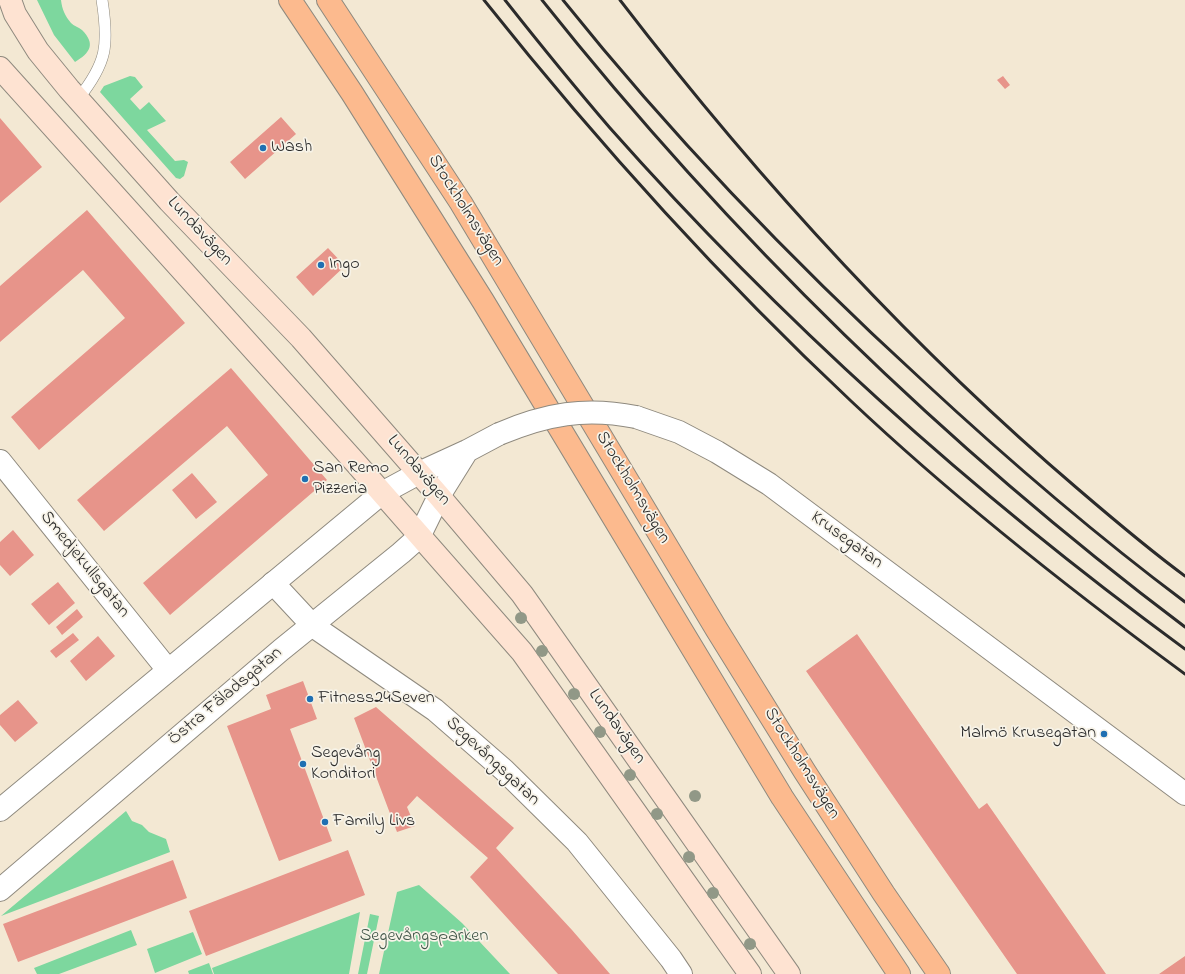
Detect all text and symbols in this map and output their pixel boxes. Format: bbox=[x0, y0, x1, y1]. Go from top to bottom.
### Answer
place label: Wash bbox=[271, 137, 312, 159]
marker: Wash bbox=[258, 143, 268, 153]
street label: Stockholmsvägen bbox=[422, 151, 508, 271]
street label: Lundavägen bbox=[162, 193, 236, 271]
place label: Ingo bbox=[329, 254, 360, 276]
marker: Ingo bbox=[316, 260, 326, 270]
street label: Stockholmsvägen bbox=[590, 428, 674, 548]
street label: Lundavägen bbox=[381, 431, 455, 511]
place label: San Remo Pizzeria bbox=[313, 458, 389, 500]
marker: San Remo Pizzeria bbox=[300, 474, 310, 484]
street label: Smedjekullsgatan bbox=[34, 507, 134, 623]
street label: Krusegatan bbox=[806, 508, 886, 574]
street label: Östra Fäladsgatan bbox=[165, 643, 287, 751]
street label: Lundavägen bbox=[582, 685, 650, 769]
place label: Fitness24Seven bbox=[318, 688, 435, 710]
marker: Fitness24Seven bbox=[305, 694, 315, 704]
street label: Stockholmsvägen bbox=[758, 704, 844, 824]
street label: Segevångsgatan bbox=[440, 713, 544, 811]
place label: Malmö Krusegatan bbox=[960, 723, 1096, 745]
marker: Malmö Krusegatan bbox=[1099, 729, 1109, 739]
place label: Segevång Konditori bbox=[311, 743, 380, 786]
marker: Segevång Konditori bbox=[298, 759, 308, 769]
place label: Family Livs bbox=[333, 811, 415, 833]
marker: Family Livs bbox=[320, 817, 330, 827]
park label: Segevångsparken bbox=[360, 926, 488, 948]

